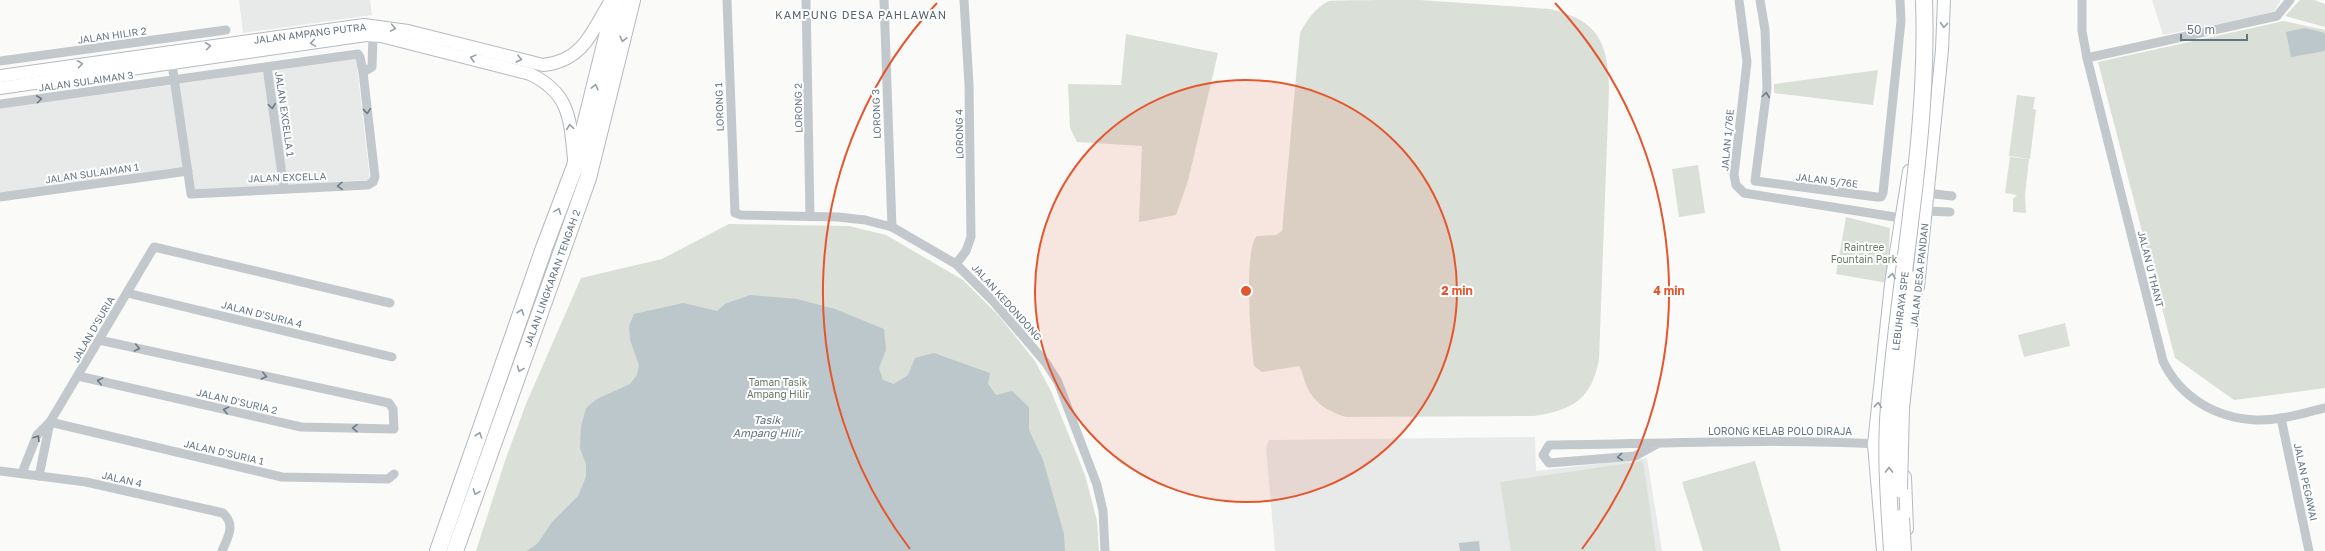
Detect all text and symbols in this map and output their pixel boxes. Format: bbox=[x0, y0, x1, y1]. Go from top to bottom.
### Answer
district label: KAMPUNG DESA PAHLAWAN bbox=[775, 8, 947, 21]
scale bar bbox=[2181, 16, 2247, 42]
street label: JALAN AMPANG PUTRA bbox=[253, 20, 367, 46]
one-way arrow bbox=[1940, 22, 1949, 28]
text: 50 m bbox=[2187, 22, 2215, 37]
one-way arrow bbox=[390, 23, 396, 32]
street label: JALAN HILIR 2 bbox=[77, 24, 147, 46]
one-way arrow bbox=[620, 36, 628, 42]
one-way arrow bbox=[309, 38, 316, 47]
one-way arrow bbox=[205, 42, 212, 51]
one-way arrow bbox=[515, 54, 522, 63]
one-way arrow bbox=[470, 55, 476, 63]
one-way arrow bbox=[77, 60, 83, 69]
street label: JALAN SULAIMAN 3 bbox=[38, 68, 134, 94]
street label: JALAN EXCELLA 1 bbox=[273, 71, 297, 158]
street label: LORONG 1 bbox=[712, 82, 726, 132]
street label: LORONG 2 bbox=[792, 83, 804, 133]
one-way arrow bbox=[590, 84, 598, 90]
street label: LORONG 3 bbox=[869, 89, 883, 139]
one-way arrow bbox=[1761, 92, 1770, 98]
one-way arrow bbox=[36, 95, 42, 104]
one-way arrow bbox=[267, 103, 276, 109]
one-way arrow bbox=[362, 108, 371, 114]
street label: LORONG 4 bbox=[953, 109, 965, 159]
street label: JALAN 1/76E bbox=[1718, 109, 1736, 171]
one-way arrow bbox=[566, 124, 575, 130]
street label: JALAN SULAIMAN 1 bbox=[44, 160, 140, 186]
street label: JALAN EXCELLA bbox=[248, 170, 327, 184]
street label: JALAN 5/76E bbox=[1795, 170, 1859, 190]
one-way arrow bbox=[337, 182, 343, 191]
street label: JALAN LINGKARAN TENGAH 2 bbox=[522, 208, 582, 348]
one-way arrow bbox=[553, 208, 561, 215]
street label: JALAN DESA PANDAN bbox=[1908, 222, 1930, 328]
street label: JALAN U THANT bbox=[2136, 229, 2166, 309]
park label: Raintree Fountain Park bbox=[1831, 241, 1898, 265]
street label: JALAN KEDONDONG bbox=[969, 261, 1045, 343]
street label: LEBUHRAYA SPE bbox=[1889, 271, 1911, 351]
one-way arrow bbox=[1887, 273, 1896, 279]
text: 2 min bbox=[1441, 283, 1473, 298]
text: 4 min bbox=[1653, 283, 1685, 298]
centre of rings bbox=[1239, 284, 1253, 298]
street label: JALAN D'SURIA bbox=[69, 294, 117, 364]
street label: JALAN D'SURIA 4 bbox=[220, 298, 304, 330]
one-way arrow bbox=[517, 309, 525, 316]
one-way arrow bbox=[134, 344, 141, 352]
one-way arrow bbox=[516, 366, 524, 373]
one-way arrow bbox=[261, 372, 268, 380]
park label: Taman Tasik Ampang Hilir bbox=[747, 376, 809, 400]
one-way arrow bbox=[97, 378, 103, 386]
street label: JALAN D'SURIA 2 bbox=[195, 386, 279, 416]
one-way arrow bbox=[1873, 402, 1882, 408]
one-way arrow bbox=[223, 406, 230, 414]
water label: Tasik Ampang Hilir bbox=[733, 413, 803, 440]
one-way arrow bbox=[352, 424, 358, 432]
street label: LORONG KELAB POLO DIRAJA bbox=[1708, 425, 1852, 437]
one-way arrow bbox=[474, 431, 483, 438]
one-way arrow bbox=[32, 435, 39, 442]
street label: JALAN D'SURIA 1 bbox=[183, 437, 265, 467]
street label: JALAN PEGAWAI bbox=[2292, 442, 2320, 522]
one-way arrow bbox=[1617, 452, 1624, 461]
one-way arrow bbox=[1884, 467, 1893, 473]
street label: JALAN 4 bbox=[101, 469, 143, 489]
one-way arrow bbox=[472, 488, 481, 495]

